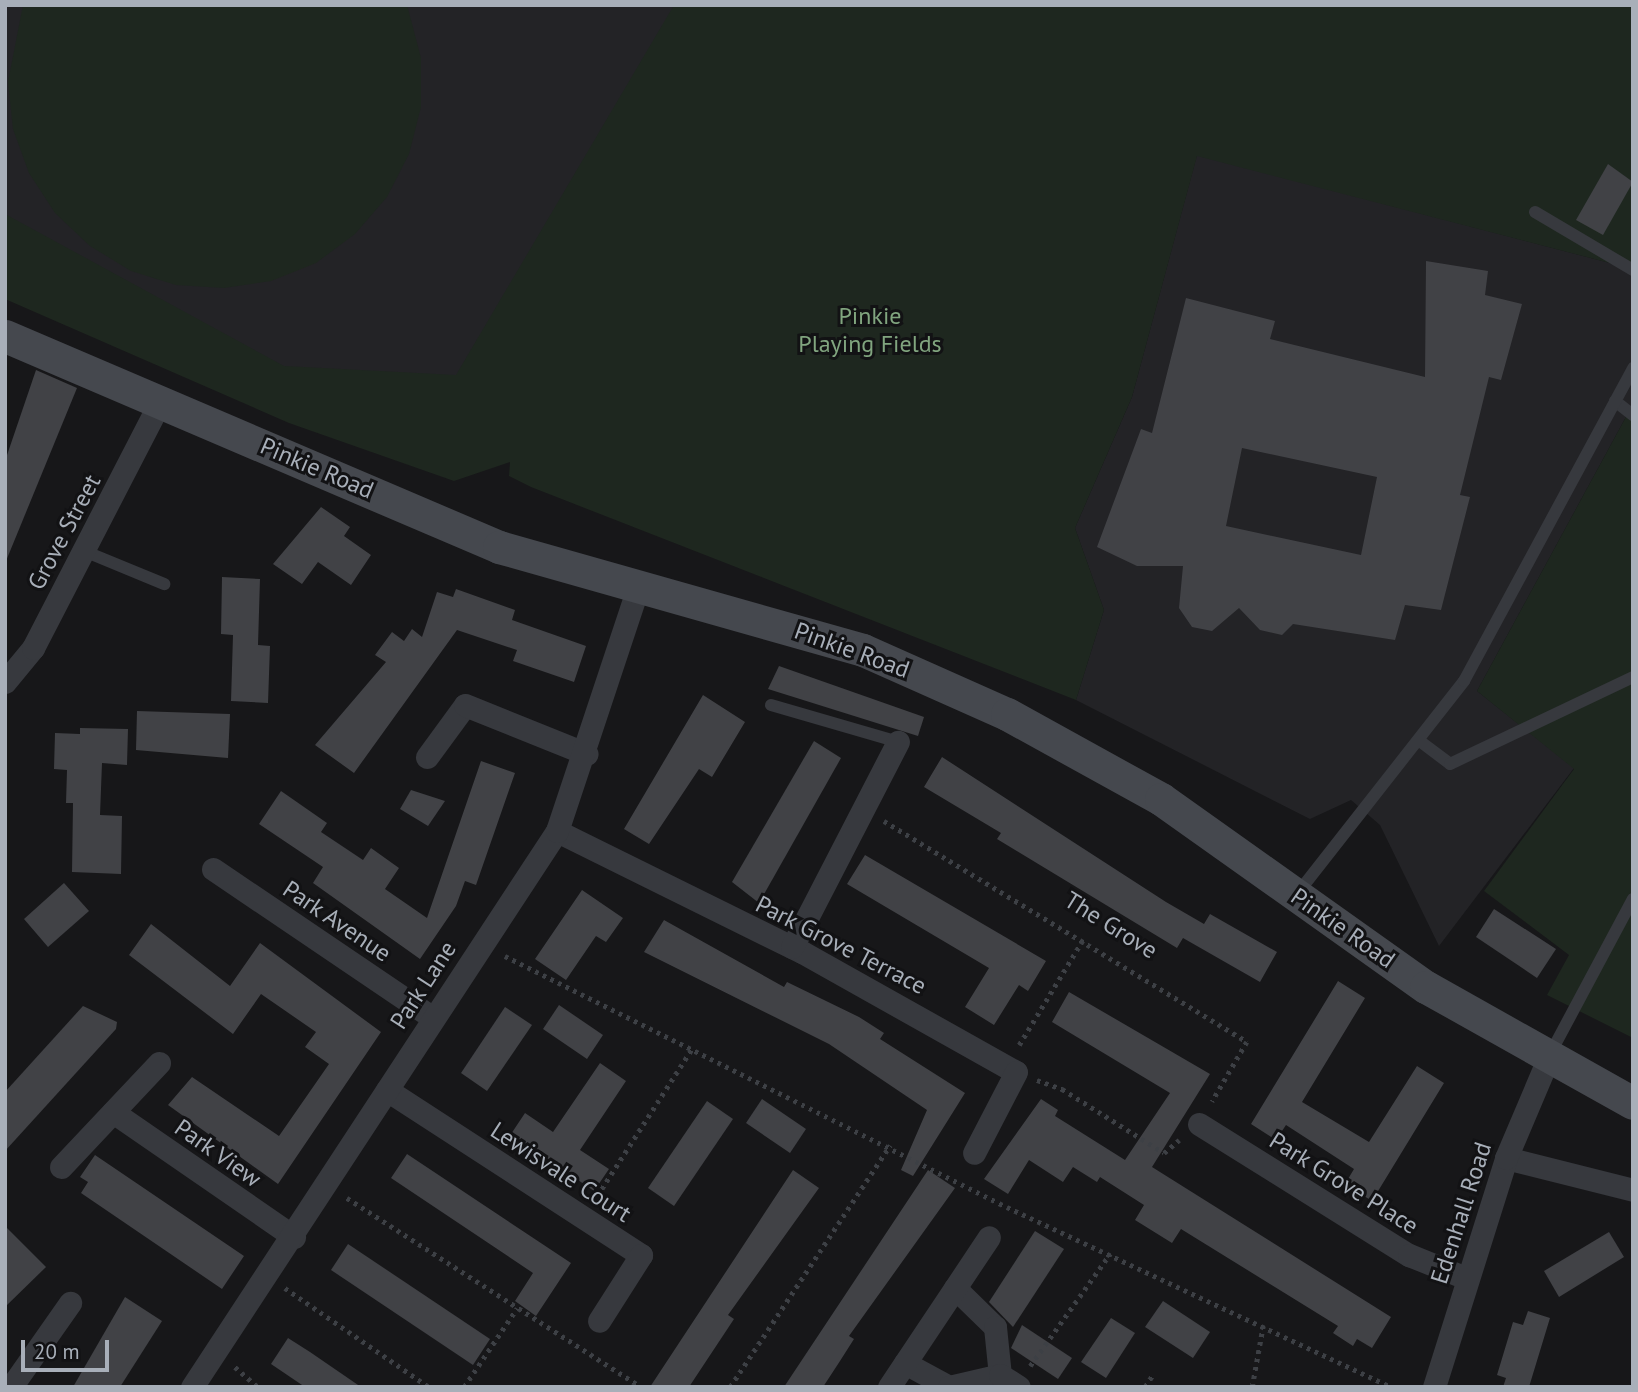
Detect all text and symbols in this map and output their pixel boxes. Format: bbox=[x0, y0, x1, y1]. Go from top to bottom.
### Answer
park label: Pinkie Playing Fields bbox=[798, 302, 942, 358]
street label: Pinkie Road bbox=[256, 431, 378, 505]
street label: Grove Street bbox=[22, 469, 106, 595]
street label: Pinkie Road bbox=[791, 616, 913, 684]
street label: Park Avenue bbox=[277, 874, 397, 968]
street label: Pinkie Road bbox=[1285, 882, 1401, 974]
street label: The Grove bbox=[1059, 885, 1163, 965]
street label: Park Grove Terrace bbox=[750, 889, 932, 1001]
street label: Park Lane bbox=[384, 935, 462, 1035]
street label: Park View bbox=[169, 1112, 267, 1194]
street label: Lewisvale Court bbox=[485, 1116, 637, 1228]
street label: Park Grove Place bbox=[1264, 1126, 1424, 1240]
street label: Edenhall Road bbox=[1425, 1138, 1497, 1288]
scale bar bbox=[24, 1326, 112, 1370]
text: 20 m bbox=[34, 1338, 80, 1365]

